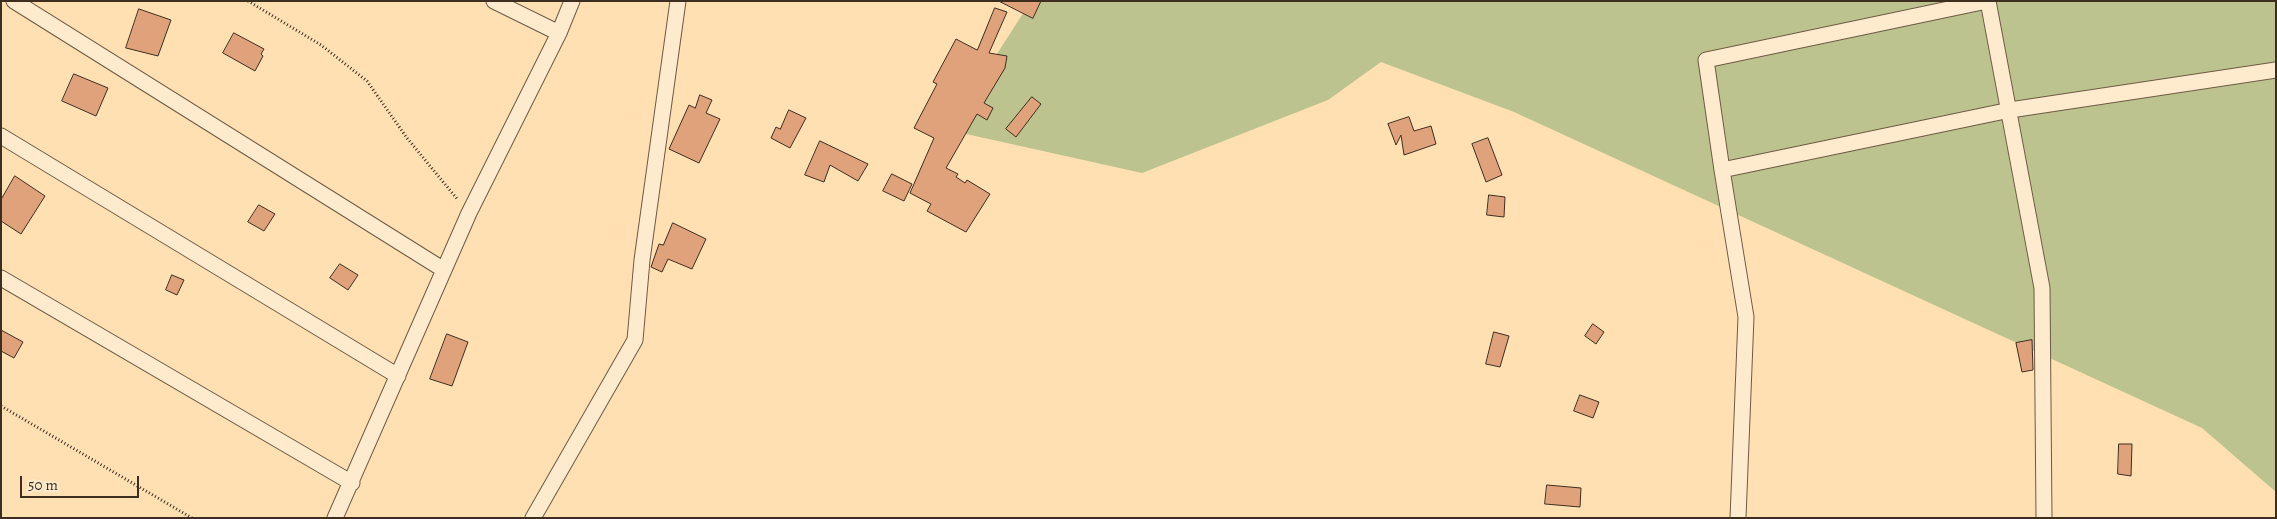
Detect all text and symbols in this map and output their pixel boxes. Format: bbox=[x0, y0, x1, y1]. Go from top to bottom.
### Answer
scale bar bbox=[22, 466, 141, 498]
text: 50 m bbox=[28, 475, 58, 495]

